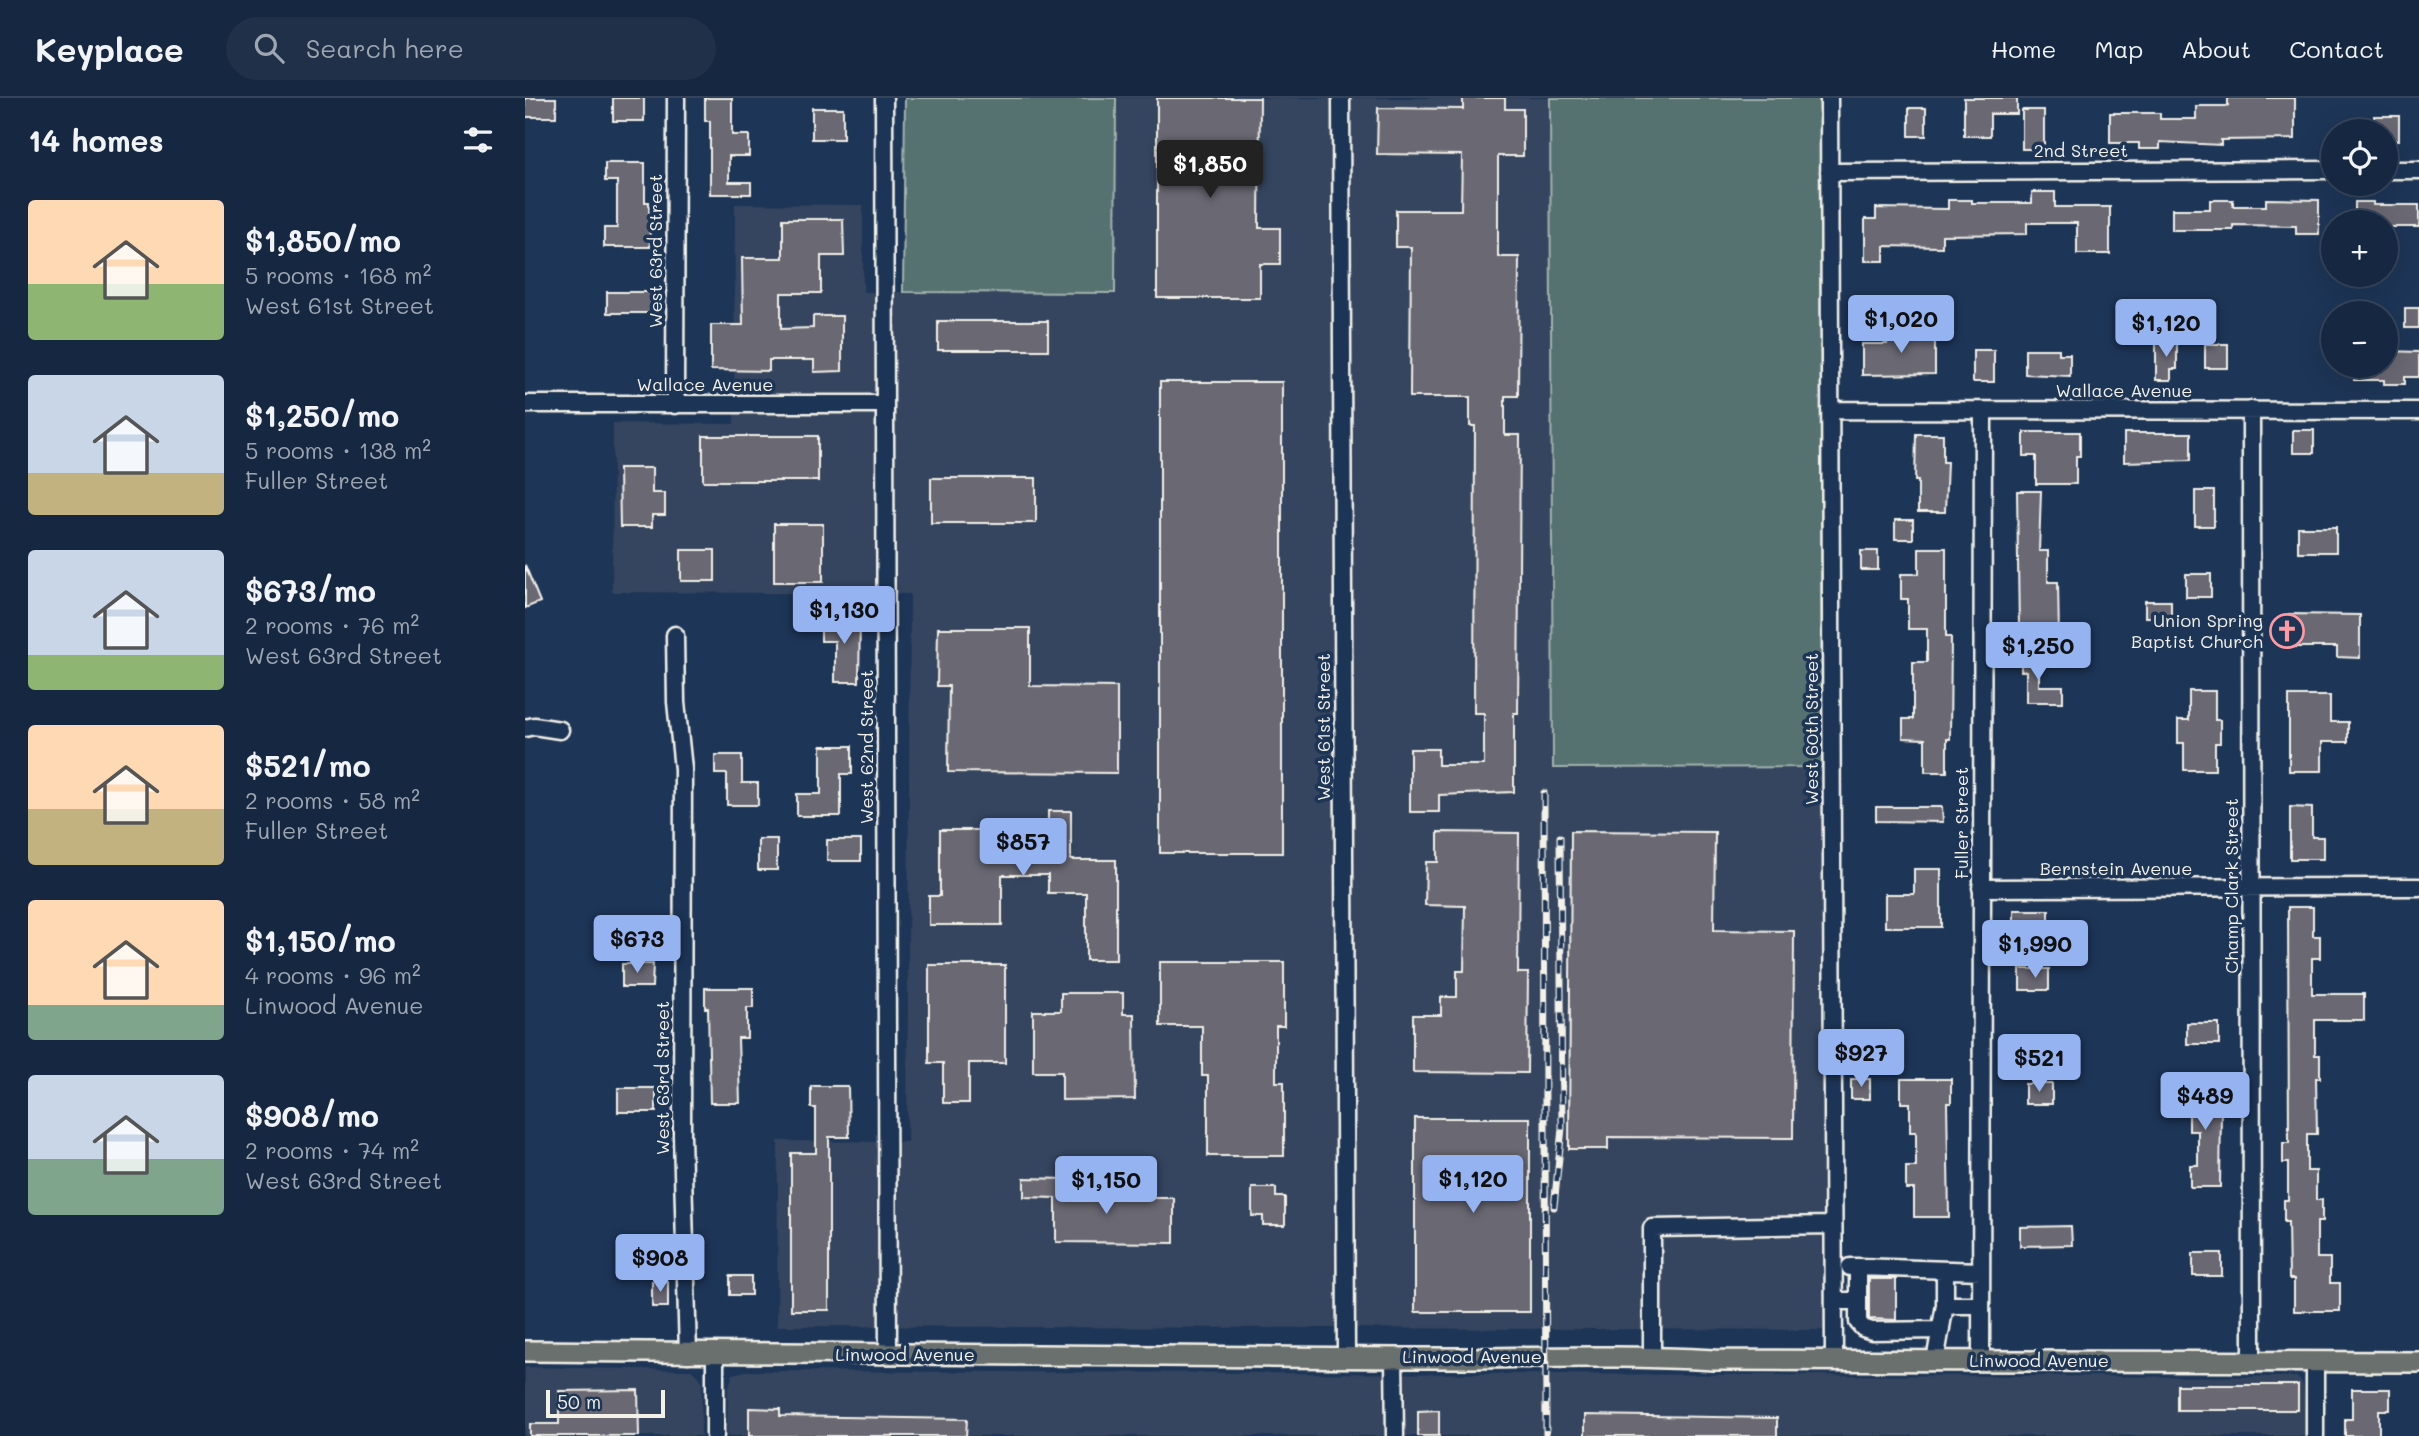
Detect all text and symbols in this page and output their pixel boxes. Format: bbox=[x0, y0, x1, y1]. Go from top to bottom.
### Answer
search box bbox=[226, 17, 716, 80]
text: Keyplace bbox=[35, 27, 184, 70]
icon: search bbox=[250, 29, 288, 67]
text: Search here bbox=[306, 31, 464, 65]
text: Home bbox=[1991, 33, 2056, 64]
text: Map bbox=[2094, 33, 2143, 64]
text: About bbox=[2181, 33, 2251, 64]
text: Contact bbox=[2289, 33, 2384, 64]
map controls bbox=[2321, 119, 2398, 378]
button: locate bbox=[2321, 119, 2398, 196]
text: 14 homes bbox=[28, 120, 164, 160]
icon: filters bbox=[459, 121, 497, 159]
street label: 2nd Street bbox=[2034, 138, 2128, 162]
pin: $1,850 bbox=[1153, 140, 1267, 200]
text: $1,850 bbox=[1173, 148, 1247, 178]
street label: West 63rd Street bbox=[643, 174, 667, 328]
button: + bbox=[2321, 210, 2398, 287]
text: $1,850/mo bbox=[245, 220, 401, 260]
icon: home bbox=[84, 228, 168, 312]
text: 5 rooms · 168 m² bbox=[245, 260, 431, 290]
text: West 61st Street bbox=[245, 290, 434, 320]
pin: $1,020 bbox=[1844, 296, 1958, 355]
pin: $1,120 bbox=[2109, 300, 2223, 359]
button: − bbox=[2321, 301, 2398, 378]
text: $1,020 bbox=[1864, 303, 1938, 333]
text: $1,120 bbox=[2131, 307, 2201, 337]
street label: Wallace Avenue bbox=[636, 372, 774, 396]
street label: Wallace Avenue bbox=[2055, 378, 2193, 402]
text: $1,250/mo bbox=[245, 395, 399, 435]
icon: home bbox=[84, 403, 168, 487]
text: 5 rooms · 138 m² bbox=[245, 435, 431, 465]
text: Fuller Street bbox=[245, 465, 388, 495]
text: $673/mo bbox=[245, 570, 376, 610]
icon: home bbox=[84, 578, 168, 662]
pin: $1,130 bbox=[787, 587, 901, 646]
text: $1,130 bbox=[809, 594, 879, 624]
place label: Union Spring Baptist Church bbox=[2131, 608, 2263, 653]
text: 2 rooms · 76 m² bbox=[245, 610, 419, 640]
church icon: Union Spring Baptist Church bbox=[2268, 612, 2306, 650]
pin: $1,250 bbox=[1981, 622, 2095, 682]
text: $1,250 bbox=[2002, 630, 2074, 660]
text: West 63rd Street bbox=[245, 640, 442, 670]
street label: West 61st Street bbox=[1311, 653, 1335, 801]
street label: West 60th Street bbox=[1799, 653, 1823, 805]
street label: West 62nd Street bbox=[854, 670, 878, 824]
text: $521/mo bbox=[245, 745, 371, 785]
icon: home bbox=[84, 753, 168, 837]
street label: Fuller Street bbox=[1949, 767, 1973, 879]
text: 2 rooms · 58 m² bbox=[245, 785, 420, 815]
street label: Champ Clark Street bbox=[2219, 798, 2243, 974]
text: Fuller Street bbox=[245, 815, 388, 845]
pin: $857 bbox=[982, 818, 1064, 878]
text: $857 bbox=[996, 826, 1050, 856]
street label: Bernstein Avenue bbox=[2040, 856, 2192, 880]
pin: $673 bbox=[596, 916, 678, 975]
text: $1,150/mo bbox=[245, 920, 396, 960]
pin: $1,990 bbox=[1978, 920, 2092, 980]
text: $673 bbox=[610, 923, 664, 953]
icon: home bbox=[84, 928, 168, 1012]
text: $1,990 bbox=[1998, 928, 2072, 958]
text: 4 rooms · 96 m² bbox=[245, 960, 421, 990]
text: Linwood Avenue bbox=[245, 990, 424, 1020]
street label: West 63rd Street bbox=[650, 1001, 674, 1155]
pin: $927 bbox=[1820, 1030, 1902, 1089]
pin: $521 bbox=[1998, 1034, 2080, 1094]
text: $927 bbox=[1834, 1037, 1888, 1067]
text: $521 bbox=[2014, 1042, 2064, 1072]
pin: $489 bbox=[2164, 1072, 2246, 1132]
text: $489 bbox=[2177, 1080, 2233, 1110]
text: $908/mo bbox=[245, 1095, 379, 1135]
icon: home bbox=[84, 1103, 168, 1187]
text: 2 rooms · 74 m² bbox=[245, 1135, 419, 1165]
pin: $1,150 bbox=[1049, 1156, 1163, 1216]
pin: $1,120 bbox=[1416, 1156, 1530, 1215]
text: $1,120 bbox=[1438, 1163, 1508, 1193]
text: $1,150 bbox=[1071, 1164, 1141, 1194]
text: West 63rd Street bbox=[245, 1165, 442, 1195]
pin: $908 bbox=[619, 1234, 701, 1294]
text: $908 bbox=[631, 1242, 689, 1272]
street label: Linwood Avenue bbox=[835, 1342, 975, 1366]
street label: Linwood Avenue bbox=[1402, 1344, 1542, 1368]
street label: Linwood Avenue bbox=[1969, 1348, 2109, 1372]
scale bar bbox=[546, 1387, 665, 1419]
text: 50 m bbox=[557, 1389, 601, 1414]

